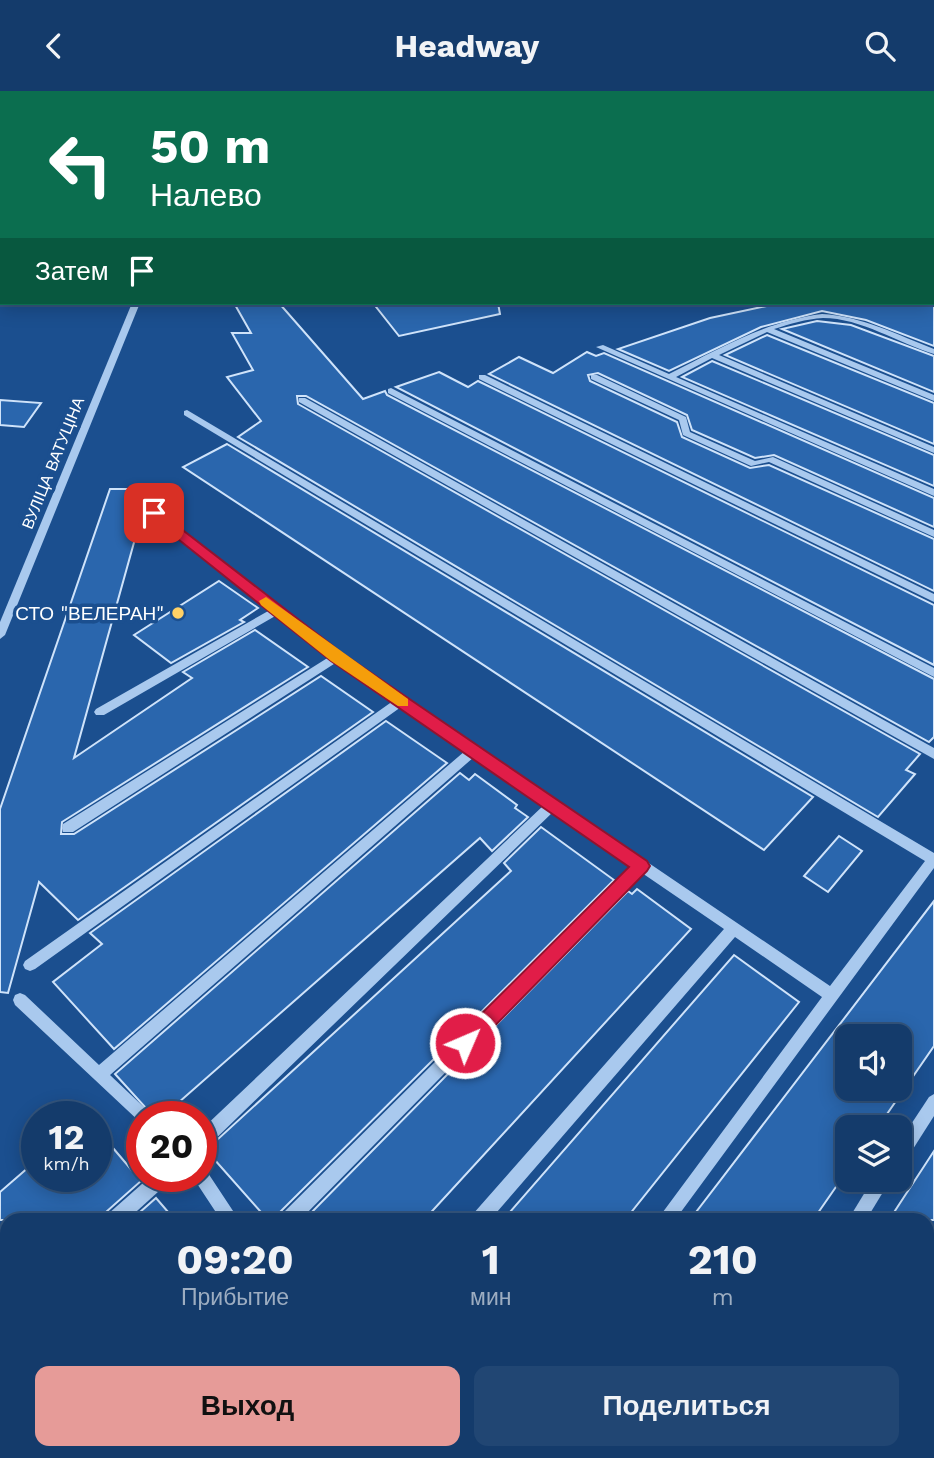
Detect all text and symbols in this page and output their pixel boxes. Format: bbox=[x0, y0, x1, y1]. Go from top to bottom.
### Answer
icon: back bbox=[35, 27, 73, 65]
text: Headway bbox=[395, 27, 539, 65]
icon: search bbox=[861, 27, 899, 65]
text: 50 m bbox=[150, 117, 270, 175]
icon: left bbox=[35, 119, 126, 210]
text: Налево bbox=[150, 176, 262, 214]
icon: arrive bbox=[123, 252, 161, 290]
text: Затем bbox=[35, 256, 109, 286]
street label: ВУЛІЦА ВАТУЦІНА bbox=[18, 394, 88, 532]
pin bbox=[124, 483, 184, 543]
icon: arrive bbox=[135, 494, 173, 532]
place label: СТО "ВЕЛЕРАН" bbox=[15, 602, 164, 625]
marker: СТО "ВЕЛЕРАН" bbox=[170, 605, 186, 621]
position arrow bbox=[428, 1006, 502, 1080]
map controls bbox=[835, 1024, 912, 1192]
button: sound bbox=[835, 1024, 912, 1101]
speed limit sign: 20 bbox=[126, 1101, 217, 1192]
button: layers bbox=[835, 1115, 912, 1192]
text: 12 bbox=[49, 1116, 84, 1158]
text: km/h bbox=[43, 1153, 90, 1174]
text: 09:20 bbox=[176, 1235, 294, 1284]
text: 1 bbox=[482, 1235, 500, 1284]
text: 210 bbox=[688, 1235, 758, 1284]
text: Прибытие bbox=[181, 1284, 289, 1311]
text: мин bbox=[470, 1284, 511, 1311]
text: m bbox=[712, 1284, 734, 1311]
button: Выход bbox=[35, 1366, 460, 1446]
button: Поделиться bbox=[474, 1366, 899, 1446]

